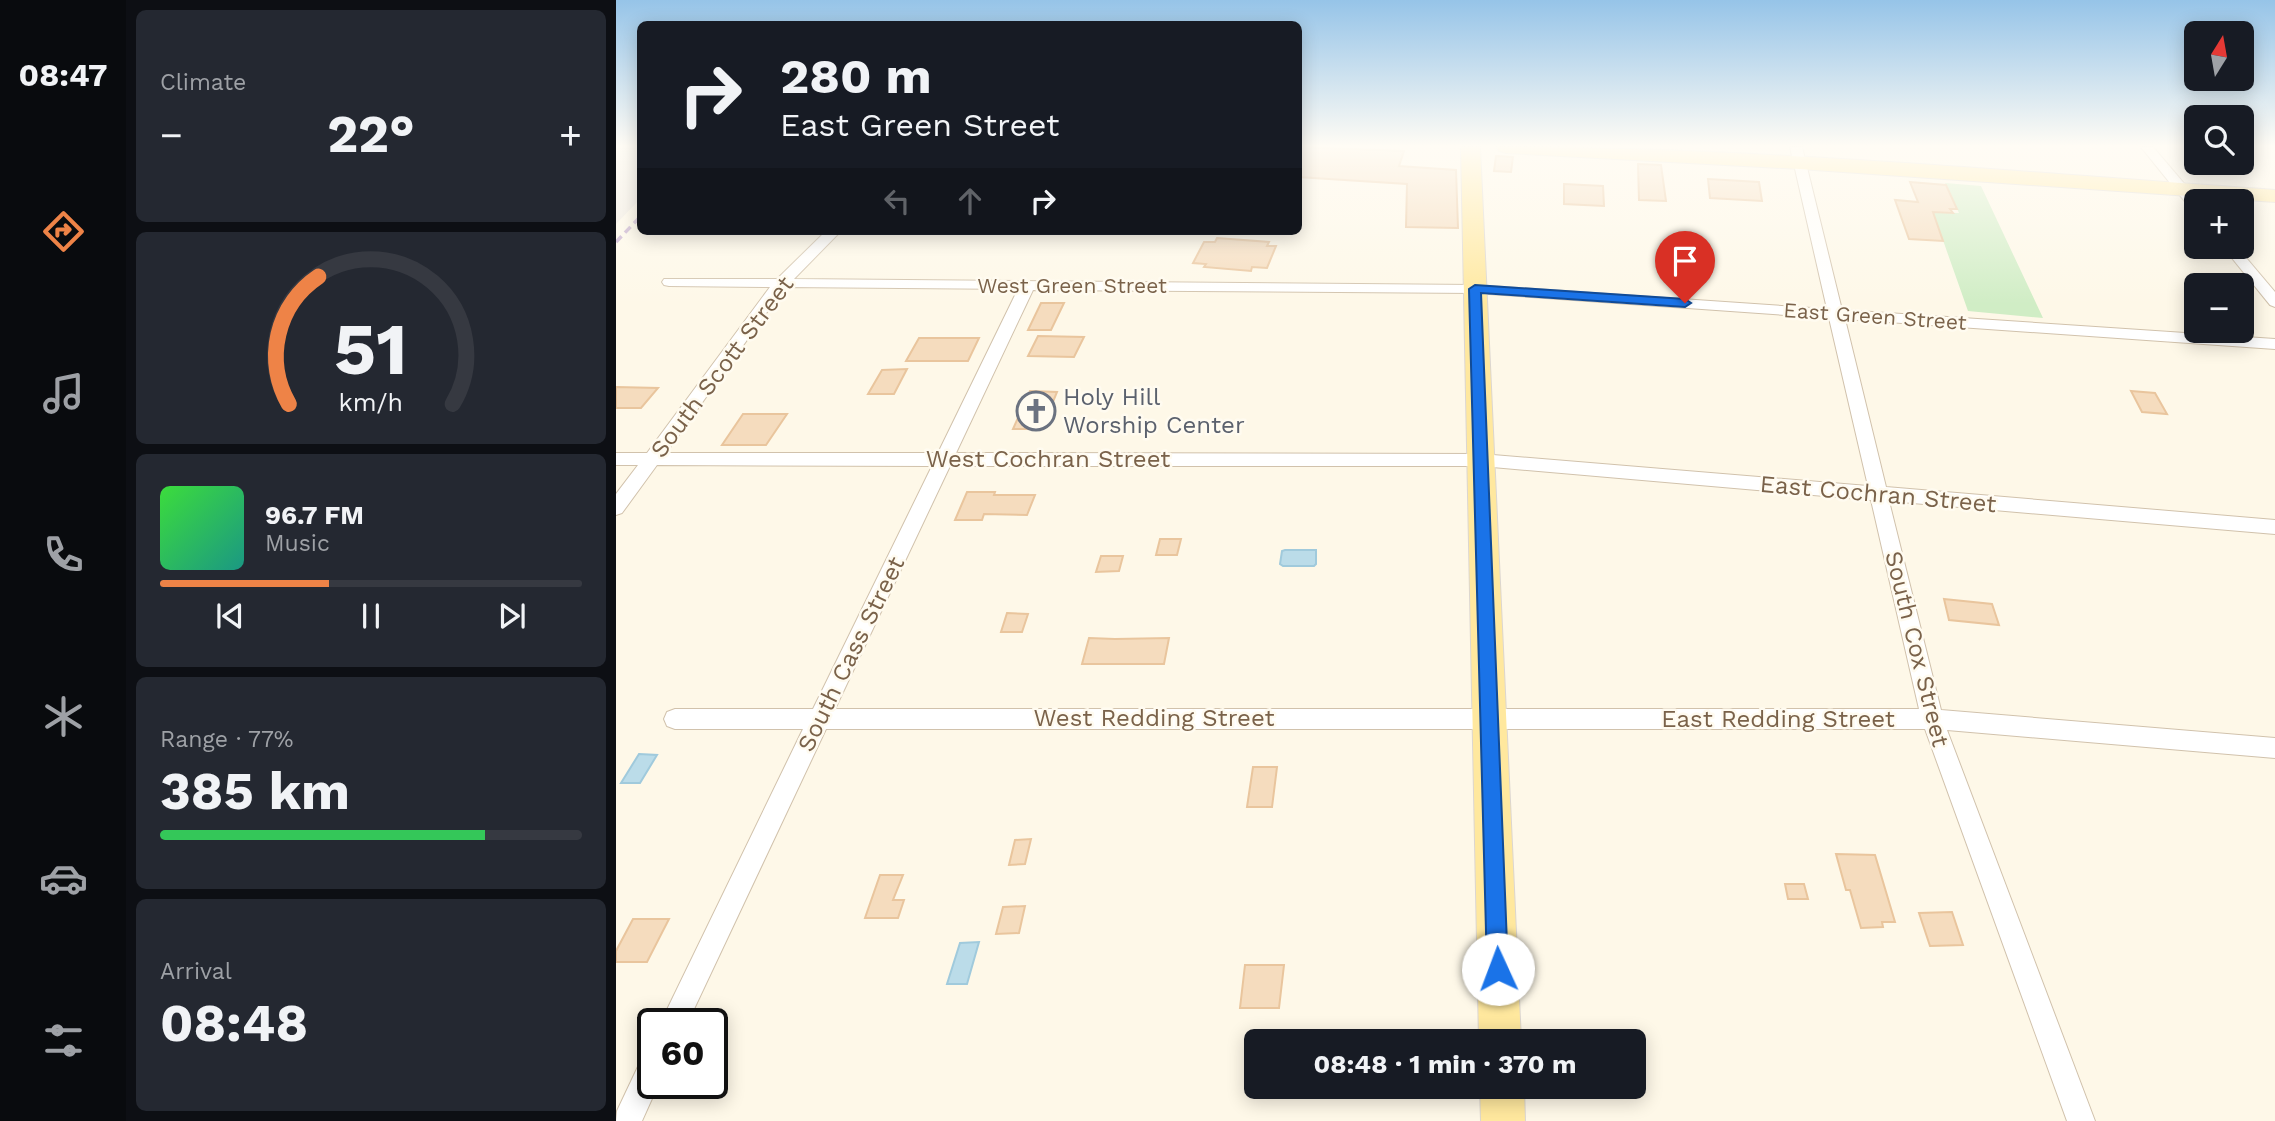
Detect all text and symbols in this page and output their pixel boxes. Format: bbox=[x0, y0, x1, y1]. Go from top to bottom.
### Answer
north arrow bbox=[2184, 21, 2254, 91]
map controls bbox=[2184, 21, 2254, 343]
text: 280 m bbox=[780, 47, 932, 105]
icon: right bbox=[665, 49, 756, 140]
text: 08:47 bbox=[19, 56, 107, 94]
text: Climate bbox=[160, 69, 246, 96]
text: 22° bbox=[327, 104, 415, 165]
button: search bbox=[2184, 105, 2254, 175]
text: East Green Street bbox=[780, 106, 1059, 144]
text: − bbox=[160, 113, 183, 157]
text: + bbox=[559, 113, 582, 157]
icon: left bbox=[878, 182, 916, 220]
icon: ahead bbox=[951, 182, 989, 220]
icon: right bbox=[1024, 182, 1062, 220]
button: + bbox=[2184, 189, 2254, 259]
icon: directions bbox=[39, 207, 88, 256]
pin bbox=[1655, 231, 1715, 303]
icon: arrive bbox=[1666, 242, 1704, 280]
street label: South Scott Street bbox=[645, 271, 799, 463]
street label: West Green Street bbox=[977, 273, 1167, 298]
button: − bbox=[2184, 273, 2254, 343]
street label: East Green Street bbox=[1783, 297, 1968, 335]
text: 51 bbox=[334, 307, 408, 393]
icon: music bbox=[39, 369, 88, 418]
place label: Holy Hill Worship Center bbox=[1063, 383, 1245, 439]
text: km/h bbox=[339, 388, 403, 417]
church icon: Holy Hill Worship Center bbox=[1015, 390, 1057, 432]
street label: West Cochran Street bbox=[926, 445, 1170, 473]
street label: East Cochran Street bbox=[1759, 470, 1997, 518]
text: 96.7 FM bbox=[265, 500, 364, 530]
icon: phone bbox=[39, 530, 88, 579]
text: Music bbox=[265, 530, 330, 557]
street label: South Cox Street bbox=[1879, 548, 1955, 750]
street label: South Cass Street bbox=[792, 552, 910, 756]
icon: previous bbox=[211, 597, 249, 635]
icon: pause bbox=[352, 597, 390, 635]
icon: next bbox=[493, 597, 531, 635]
icon: climate bbox=[39, 692, 88, 741]
street label: West Redding Street bbox=[1034, 704, 1274, 732]
street label: East Redding Street bbox=[1661, 705, 1895, 733]
text: Range · 77% bbox=[160, 726, 294, 753]
text: 385 km bbox=[160, 761, 350, 822]
icon: car bbox=[39, 854, 88, 903]
position arrow bbox=[1461, 932, 1535, 1006]
text: Arrival bbox=[160, 958, 232, 985]
text: 08:48 bbox=[160, 993, 308, 1054]
speed limit sign: 60 bbox=[637, 1008, 728, 1099]
icon: filters bbox=[39, 1016, 88, 1065]
text: 08:48 · 1 min · 370 m bbox=[1313, 1049, 1577, 1079]

